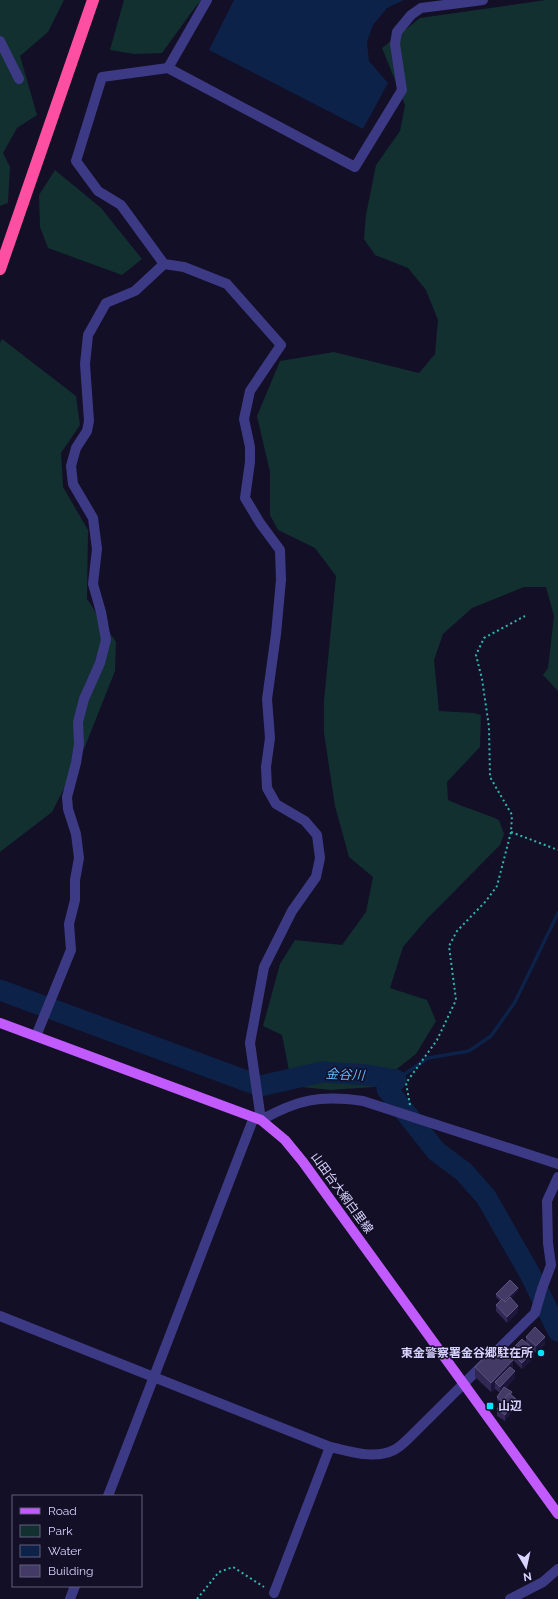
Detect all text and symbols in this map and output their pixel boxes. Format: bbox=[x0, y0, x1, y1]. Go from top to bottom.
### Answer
water label: 金谷川 bbox=[325, 1066, 367, 1083]
street label: 山田台大網白里線 bbox=[308, 1150, 376, 1236]
place label: 東金警察署金谷郷駐在所 bbox=[401, 1346, 533, 1360]
marker: 東金警察署金谷郷駐在所 bbox=[536, 1348, 546, 1358]
place label: 山辺 bbox=[498, 1399, 522, 1413]
marker: 山辺 bbox=[485, 1401, 495, 1411]
legend bbox=[12, 1495, 142, 1587]
text: Road bbox=[48, 1504, 77, 1518]
text: Park bbox=[48, 1524, 73, 1538]
text: Water bbox=[48, 1544, 82, 1558]
north arrow bbox=[506, 1547, 546, 1587]
text: Building bbox=[48, 1564, 94, 1578]
text: N bbox=[522, 1569, 533, 1583]

